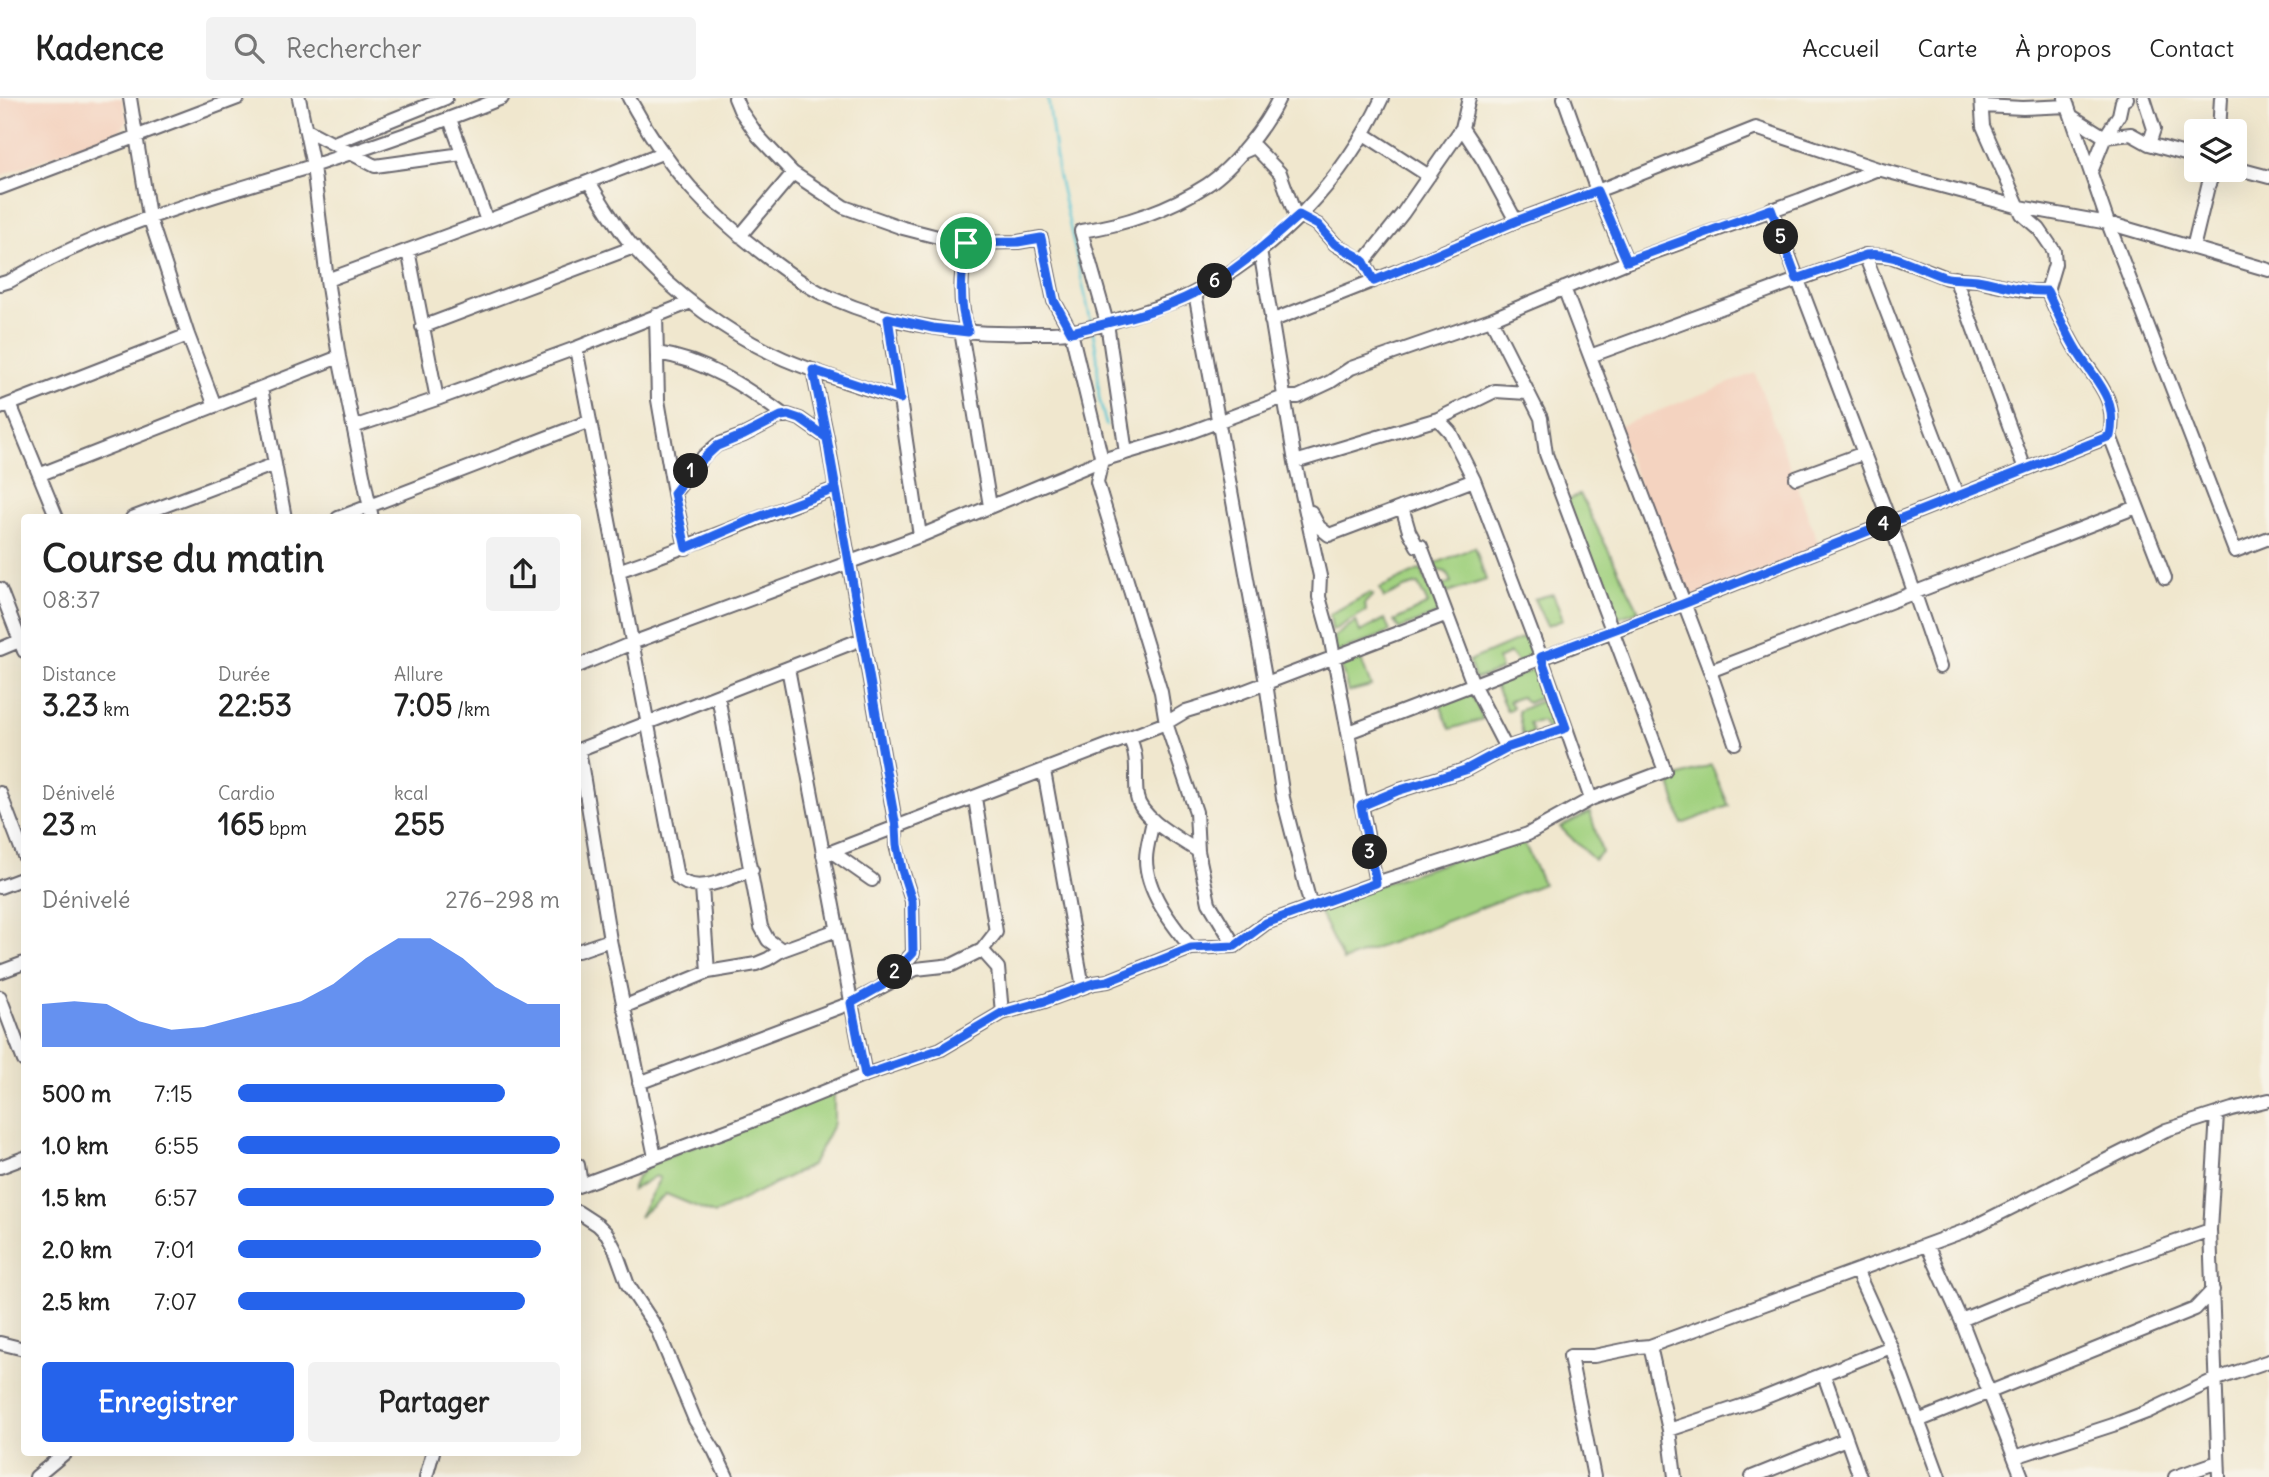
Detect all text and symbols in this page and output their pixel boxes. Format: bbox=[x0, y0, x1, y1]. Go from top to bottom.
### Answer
search box bbox=[206, 17, 696, 80]
text: Kadence bbox=[35, 27, 164, 69]
icon: search bbox=[230, 29, 268, 67]
text: Rechercher bbox=[286, 32, 422, 65]
text: Accueil bbox=[1802, 33, 1879, 63]
text: Carte bbox=[1917, 33, 1977, 63]
text: À propos bbox=[2015, 33, 2111, 63]
text: Contact bbox=[2149, 33, 2234, 63]
map controls bbox=[2184, 119, 2247, 182]
button: layers bbox=[2184, 119, 2247, 182]
pin bbox=[936, 213, 996, 273]
pin: 5 bbox=[1764, 220, 1798, 254]
icon: arrive bbox=[947, 224, 985, 262]
text: 5 bbox=[1775, 224, 1786, 248]
pin: 6 bbox=[1198, 264, 1232, 298]
text: 6 bbox=[1209, 268, 1220, 292]
pin: 1 bbox=[674, 454, 708, 488]
text: 1 bbox=[687, 458, 694, 482]
pin: 4 bbox=[1867, 506, 1902, 542]
text: 4 bbox=[1878, 511, 1889, 535]
text: Course du matin bbox=[42, 535, 324, 582]
button: share bbox=[486, 537, 560, 611]
text: 08:37 bbox=[42, 585, 100, 614]
text: Distance bbox=[42, 662, 116, 686]
text: Durée bbox=[218, 662, 270, 686]
text: Allure bbox=[394, 662, 443, 686]
text: 3.23 bbox=[42, 686, 99, 724]
text: 22:53 bbox=[218, 686, 292, 724]
text: 7:05 bbox=[394, 686, 452, 724]
text: km bbox=[99, 697, 130, 721]
text: /km bbox=[452, 697, 490, 721]
text: Dénivelé bbox=[42, 781, 115, 805]
text: Cardio bbox=[218, 781, 275, 805]
text: kcal bbox=[394, 781, 428, 805]
text: 23 bbox=[42, 805, 75, 843]
text: 165 bbox=[218, 805, 264, 843]
text: 255 bbox=[394, 805, 445, 843]
text: m bbox=[75, 816, 97, 840]
text: bpm bbox=[264, 816, 307, 840]
pin: 3 bbox=[1352, 834, 1388, 870]
text: 3 bbox=[1364, 839, 1375, 863]
text: Dénivelé bbox=[42, 885, 130, 914]
text: 276–298 m bbox=[445, 885, 560, 914]
pin: 2 bbox=[878, 954, 912, 990]
text: 2 bbox=[889, 959, 900, 983]
text: 500 m bbox=[42, 1079, 111, 1108]
text: 7:15 bbox=[154, 1079, 193, 1108]
text: 1.0 km bbox=[42, 1131, 108, 1160]
text: 6:55 bbox=[154, 1131, 199, 1160]
text: 1.5 km bbox=[42, 1183, 107, 1212]
text: 6:57 bbox=[154, 1183, 197, 1212]
text: 2.0 km bbox=[42, 1235, 112, 1264]
text: 7:01 bbox=[154, 1235, 195, 1264]
text: 2.5 km bbox=[42, 1287, 110, 1316]
text: 7:07 bbox=[154, 1287, 197, 1316]
button: Enregistrer bbox=[42, 1362, 294, 1442]
button: Partager bbox=[308, 1362, 560, 1442]

